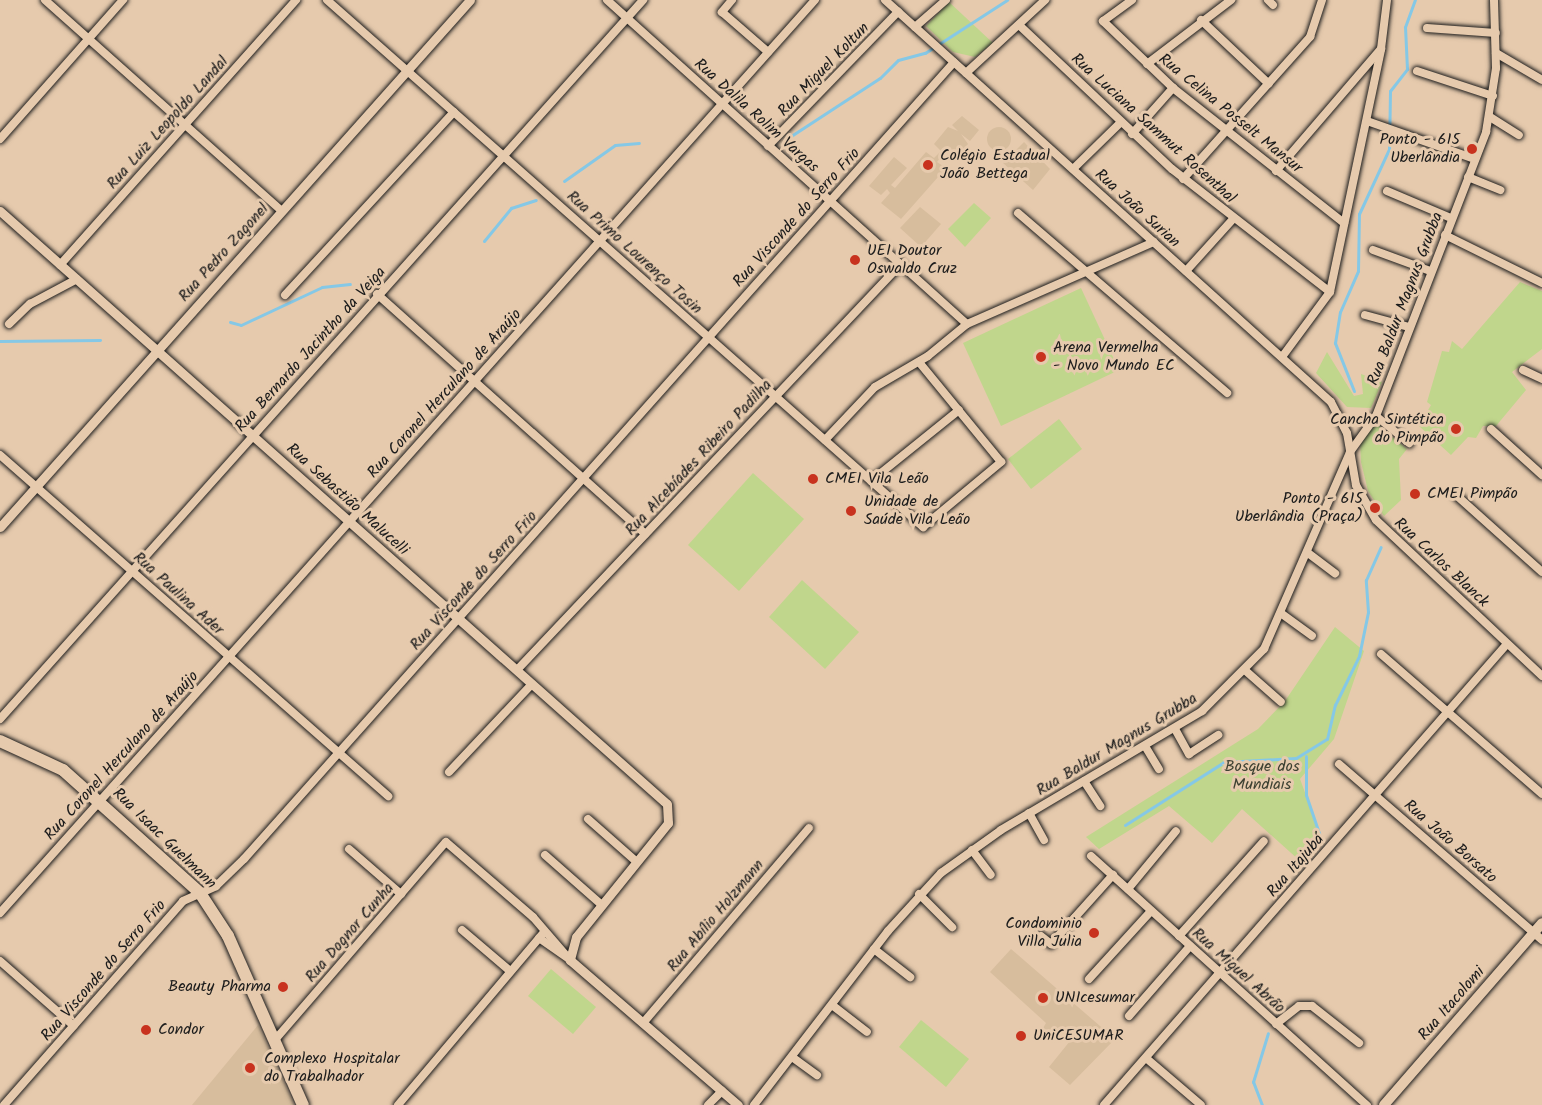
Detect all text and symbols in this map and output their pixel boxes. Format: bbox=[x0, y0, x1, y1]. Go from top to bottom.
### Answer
street label: Rua Miguel Koltun bbox=[774, 19, 874, 121]
street label: Rua Luciana Sammut Rosenthal bbox=[1067, 50, 1239, 208]
street label: Rua Celina Posselt Mansur bbox=[1154, 50, 1306, 178]
street label: Rua Luiz Leopoldo Landal bbox=[103, 52, 233, 194]
street label: Rua Dalila Rolim Vargas bbox=[690, 55, 822, 177]
place label: Ponto - 615 Uberlândia bbox=[1379, 130, 1460, 168]
marker: Ponto - 615 Uberlândia bbox=[1465, 142, 1479, 156]
street label: Rua Visconde do Serro Frio bbox=[729, 144, 865, 292]
place label: Colégio Estadual João Bettega bbox=[940, 146, 1050, 184]
marker: Colégio Estadual João Bettega bbox=[921, 158, 935, 172]
street label: Rua João Surian bbox=[1090, 166, 1184, 252]
street label: Rua Primo Lourenço Tosin bbox=[562, 187, 706, 319]
street label: Rua Pedro Zagonel bbox=[175, 200, 273, 306]
street label: Rua Baldur Magnus Grubba bbox=[1364, 210, 1448, 388]
place label: UEI Doutor Oswaldo Cruz bbox=[867, 241, 957, 279]
marker: UEI Doutor Oswaldo Cruz bbox=[848, 253, 862, 267]
street label: Rua Bernardo Jacintho da Veiga bbox=[232, 263, 390, 437]
street label: Rua Coronel Herculano de Araújo bbox=[364, 305, 526, 483]
place label: Arena Vermelha - Novo Mundo EC bbox=[1053, 338, 1175, 376]
marker: Arena Vermelha - Novo Mundo EC bbox=[1034, 350, 1048, 364]
street label: Rua Alcebíades Ribeiro Padilha bbox=[622, 376, 776, 540]
place label: Cancha Sintética do Pimpão bbox=[1330, 410, 1444, 448]
marker: Cancha Sintética do Pimpão bbox=[1449, 422, 1463, 436]
street label: Rua Sebastião Malucelli bbox=[282, 440, 412, 560]
place label: CMEI Vila Leão bbox=[825, 469, 929, 489]
marker: CMEI Vila Leão bbox=[806, 472, 820, 486]
place label: CMEI Pimpão bbox=[1427, 484, 1518, 504]
marker: CMEI Pimpão bbox=[1408, 487, 1422, 501]
place label: Ponto - 615 Uberlândia (Praça) bbox=[1235, 489, 1363, 527]
place label: Unidade de Saúde Vila Leão bbox=[864, 492, 970, 530]
marker: Ponto - 615 Uberlândia (Praça) bbox=[1368, 501, 1382, 515]
marker: Unidade de Saúde Vila Leão bbox=[842, 502, 860, 520]
street label: Rua Visconde do Serro Frio bbox=[406, 507, 542, 655]
street label: Rua Carlos Blanck bbox=[1390, 514, 1492, 612]
street label: Rua Paulina Ader bbox=[129, 548, 227, 640]
street label: Rua Coronel Herculano de Araújo bbox=[41, 667, 203, 845]
street label: Rua Baldur Magnus Grubba bbox=[1033, 689, 1201, 801]
park label: Bosque dos Mundiais bbox=[1224, 757, 1300, 795]
street label: Rua Isaac Guelmann bbox=[108, 784, 220, 894]
street label: Rua João Borsato bbox=[1399, 796, 1501, 888]
street label: Rua Itajubá bbox=[1263, 831, 1329, 901]
street label: Rua Abílio Holzmann bbox=[663, 856, 769, 976]
street label: Rua Dognor Cunha bbox=[302, 879, 398, 987]
street label: Rua Visconde do Serro Frio bbox=[37, 896, 171, 1046]
place label: Condominio Villa Julia bbox=[1005, 914, 1082, 952]
street label: Rua Miguel Abrão bbox=[1188, 924, 1288, 1018]
marker: Condominio Villa Julia bbox=[1087, 926, 1101, 940]
street label: Rua Itacolomi bbox=[1415, 963, 1489, 1045]
place label: Beauty Pharma bbox=[168, 977, 271, 997]
marker: Beauty Pharma bbox=[276, 980, 290, 994]
place label: UNIcesumar bbox=[1055, 988, 1135, 1008]
marker: UNIcesumar bbox=[1036, 991, 1050, 1005]
place label: Condor bbox=[158, 1020, 204, 1040]
marker: Condor bbox=[139, 1023, 153, 1037]
place label: UniCESUMAR bbox=[1033, 1026, 1124, 1046]
marker: UniCESUMAR bbox=[1014, 1029, 1028, 1043]
place label: Complexo Hospitalar do Trabalhador bbox=[264, 1049, 399, 1087]
marker: Complexo Hospitalar do Trabalhador bbox=[241, 1059, 259, 1077]

